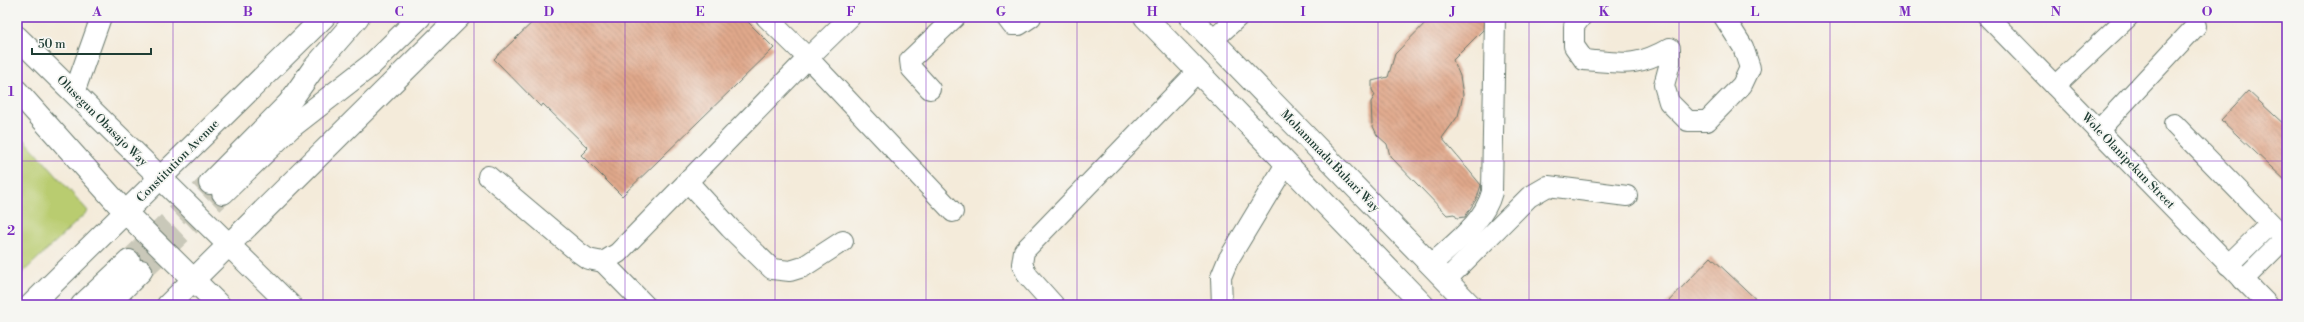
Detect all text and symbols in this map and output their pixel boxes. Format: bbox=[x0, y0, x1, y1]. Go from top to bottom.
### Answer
text: A bbox=[91, 4, 102, 20]
text: B bbox=[243, 4, 253, 20]
text: C bbox=[394, 4, 404, 20]
text: D bbox=[544, 4, 554, 20]
text: E bbox=[695, 4, 705, 20]
text: F bbox=[846, 4, 856, 20]
text: G bbox=[996, 4, 1007, 20]
text: H bbox=[1147, 4, 1158, 20]
text: I bbox=[1300, 4, 1306, 20]
text: J bbox=[1448, 4, 1456, 20]
text: K bbox=[1599, 4, 1610, 20]
text: L bbox=[1751, 4, 1760, 20]
text: M bbox=[1899, 4, 1911, 20]
text: N bbox=[2051, 4, 2062, 20]
text: O bbox=[2202, 4, 2213, 20]
scale bar bbox=[32, 30, 151, 56]
text: 50 m bbox=[38, 37, 66, 52]
street label: Olusegun Obasajo Way bbox=[53, 72, 151, 170]
text: 1 bbox=[8, 84, 15, 100]
street label: Mohammadu Buhari Way bbox=[1277, 107, 1383, 215]
street label: Wole Olanipekun Street bbox=[2078, 109, 2178, 213]
street label: Constitution Avenue bbox=[134, 117, 222, 205]
text: 2 bbox=[7, 223, 15, 239]

